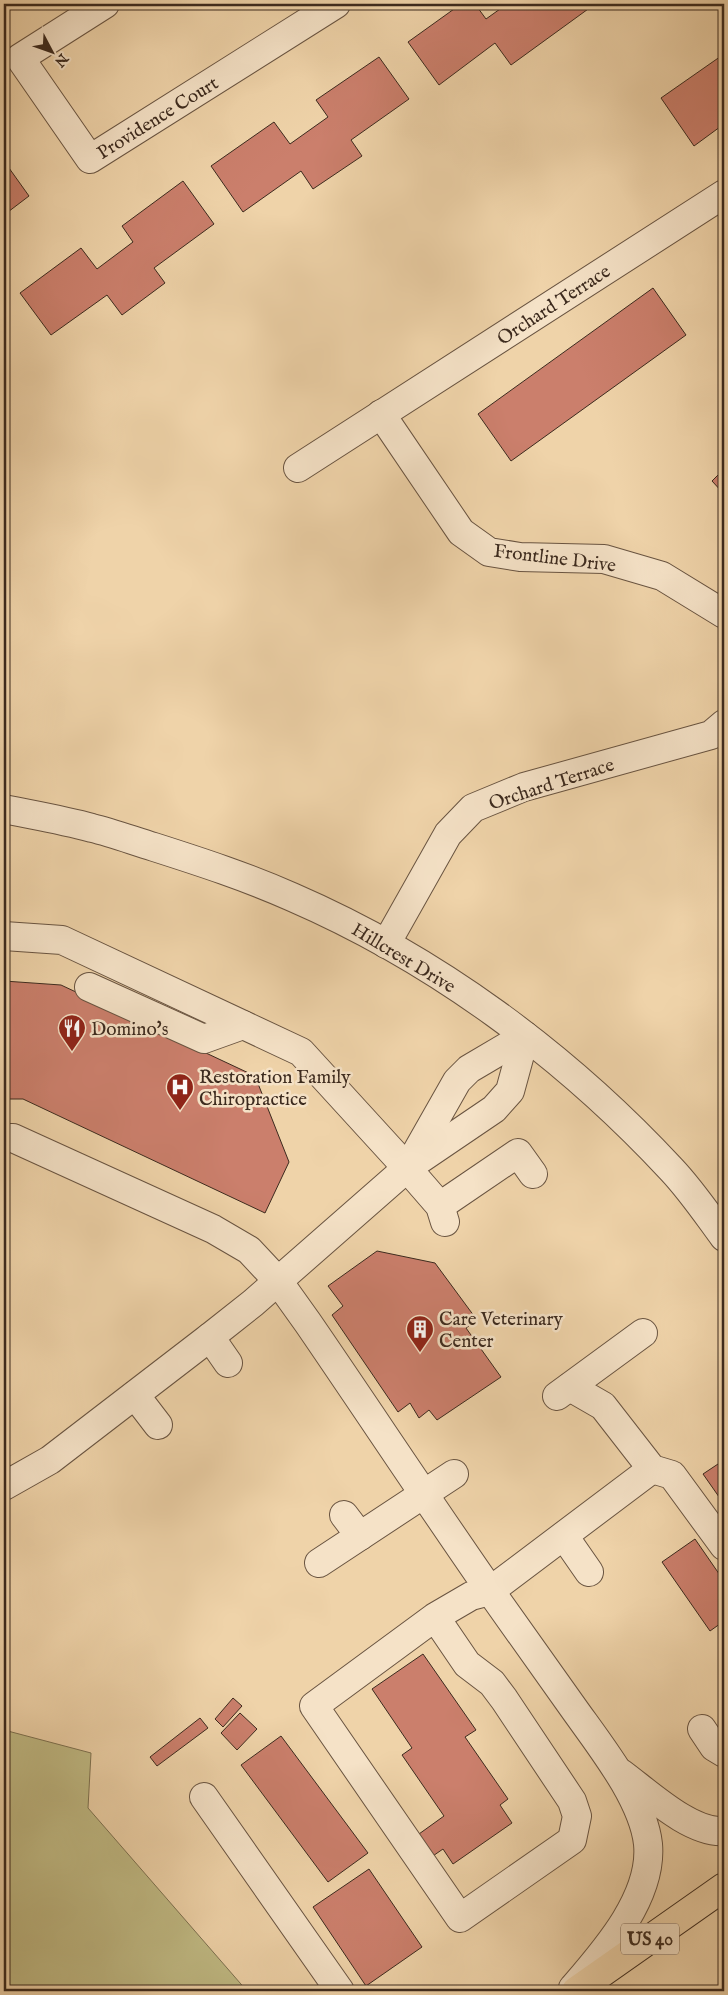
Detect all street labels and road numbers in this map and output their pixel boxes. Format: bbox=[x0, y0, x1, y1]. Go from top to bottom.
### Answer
street label: Providence Court bbox=[93, 72, 224, 166]
street label: Orchard Terrace bbox=[493, 260, 616, 351]
street label: Frontline Drive bbox=[492, 540, 618, 578]
street label: Orchard Terrace bbox=[486, 753, 618, 816]
street label: Hillcrest Drive bbox=[347, 918, 460, 999]
road number: US 40 bbox=[621, 1924, 679, 1955]

